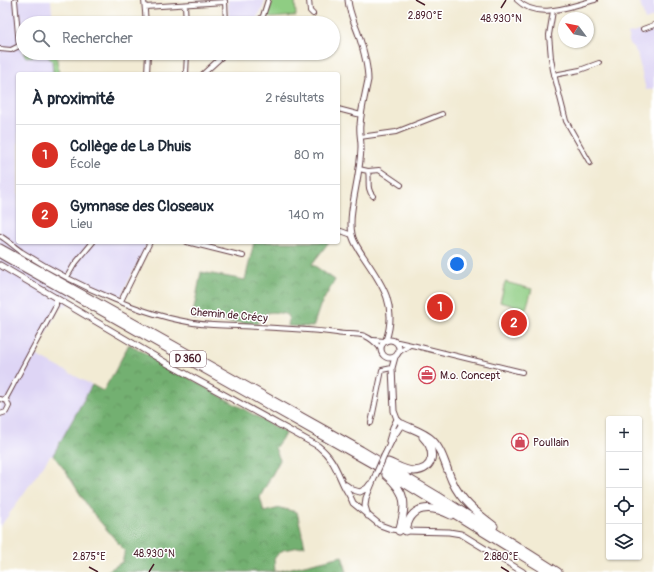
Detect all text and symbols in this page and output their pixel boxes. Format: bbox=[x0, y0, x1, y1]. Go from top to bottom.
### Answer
text: 2.890°E bbox=[408, 10, 442, 22]
north arrow bbox=[558, 12, 594, 48]
text: 48.930°N bbox=[480, 13, 522, 25]
search box bbox=[16, 16, 340, 60]
icon: search bbox=[30, 27, 52, 49]
text: Rechercher bbox=[62, 29, 133, 48]
text: À proximité bbox=[32, 88, 115, 109]
text: 2 résultats bbox=[265, 90, 324, 106]
text: Collège de La Dhuis bbox=[70, 137, 191, 156]
text: 1 bbox=[42, 147, 48, 163]
text: 80 m bbox=[294, 147, 324, 163]
text: École bbox=[70, 156, 100, 172]
text: Gymnase des Closeaux bbox=[70, 197, 214, 216]
text: 2 bbox=[41, 207, 49, 223]
text: 140 m bbox=[288, 207, 324, 223]
text: Lieu bbox=[70, 216, 93, 232]
your location bbox=[447, 254, 467, 274]
pin: 1 bbox=[427, 292, 453, 322]
street label: Chemin de Crécy bbox=[190, 305, 269, 325]
pin: 2 bbox=[501, 308, 527, 338]
road number: D 360 bbox=[170, 351, 206, 367]
office icon: M.o. Concept bbox=[417, 365, 437, 385]
place label: M.o. Concept bbox=[440, 369, 501, 382]
map controls bbox=[606, 416, 642, 560]
button: + bbox=[606, 416, 642, 452]
shop icon: Poullain bbox=[510, 432, 530, 452]
place label: Poullain bbox=[533, 436, 569, 449]
button: − bbox=[606, 452, 642, 488]
button: locate bbox=[606, 488, 642, 524]
button: layers bbox=[606, 524, 642, 560]
text: 48.930°N bbox=[133, 548, 175, 560]
text: 2.875°E bbox=[72, 551, 106, 563]
text: 2.880°E bbox=[484, 551, 518, 563]

